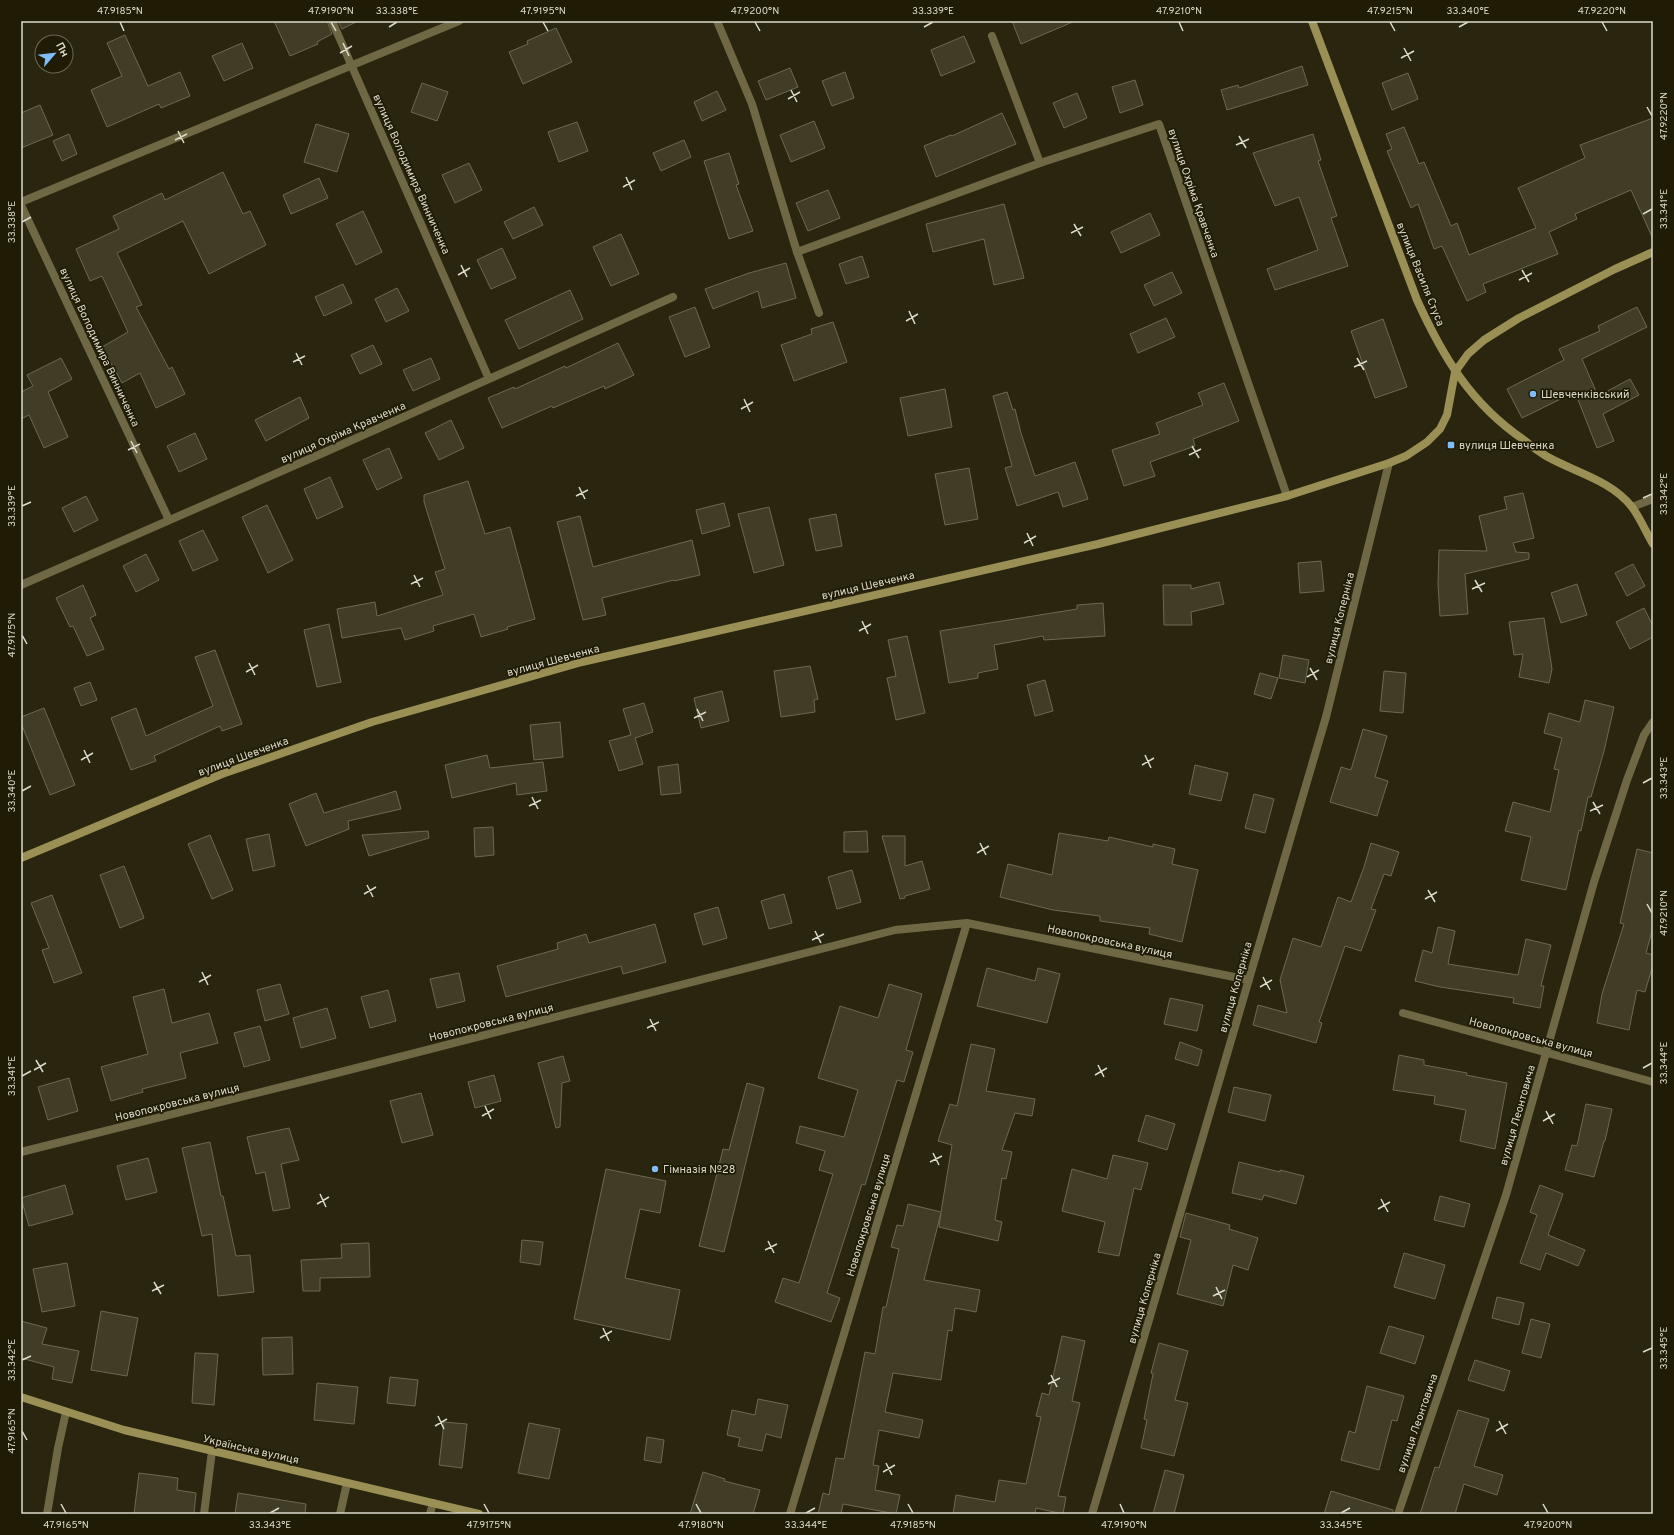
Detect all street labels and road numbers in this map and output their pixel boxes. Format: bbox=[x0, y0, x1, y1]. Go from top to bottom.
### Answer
street label: вулиця Володимира Винниченка bbox=[369, 92, 453, 257]
street label: вулиця Охріма Кравченка bbox=[1164, 127, 1222, 260]
street label: вулиця Василя Стуса bbox=[1393, 220, 1447, 328]
street label: вулиця Володимира Винниченка bbox=[56, 266, 142, 429]
street label: вулиця Охріма Кравченка bbox=[279, 399, 408, 467]
street label: вулиця Шевченка bbox=[820, 568, 916, 604]
street label: вулиця Коперніка bbox=[1322, 571, 1358, 665]
street label: вулиця Шевченка bbox=[505, 642, 601, 680]
street label: вулиця Шевченка bbox=[196, 734, 291, 780]
street label: Новопокровська вулиця bbox=[1046, 922, 1174, 962]
street label: вулиця Коперніка bbox=[1216, 940, 1256, 1034]
street label: Новопокровська вулиця bbox=[428, 1001, 555, 1045]
street label: Новопокровська вулиця bbox=[1467, 1015, 1594, 1061]
street label: вулиця Леонтовича bbox=[1497, 1063, 1539, 1167]
street label: Новопокровська вулиця bbox=[114, 1081, 241, 1125]
street label: Новопокровська вулиця bbox=[844, 1152, 894, 1278]
street label: вулиця Коперніка bbox=[1125, 1251, 1165, 1345]
street label: вулиця Леонтовича bbox=[1394, 1372, 1442, 1475]
street label: Українська вулиця bbox=[201, 1432, 300, 1468]

